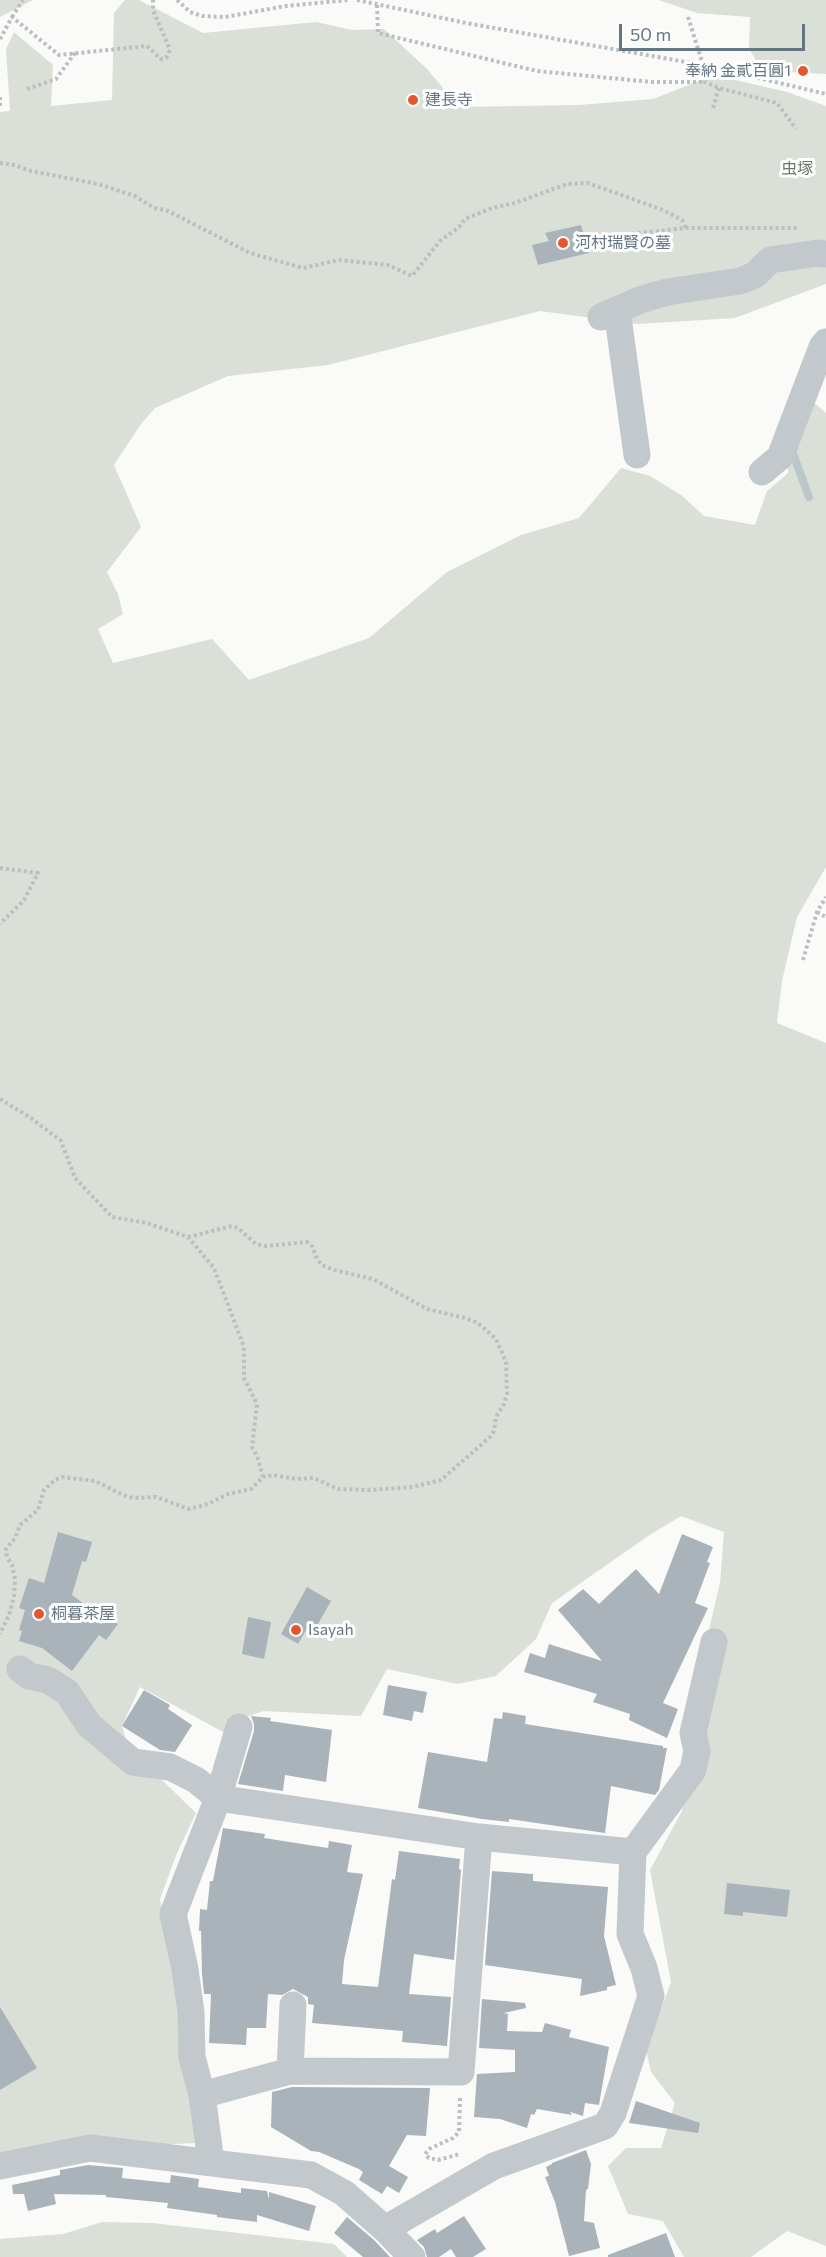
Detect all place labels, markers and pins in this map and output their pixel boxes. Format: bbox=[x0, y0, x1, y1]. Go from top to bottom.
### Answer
place label: 奉納 金貳百圓1 bbox=[685, 61, 791, 81]
marker: 奉納 金貳百圓1 bbox=[796, 64, 810, 78]
place label: 建長寺 bbox=[425, 90, 473, 110]
marker: 建長寺 bbox=[406, 93, 420, 107]
place label: 河村瑞賢の墓 bbox=[575, 233, 671, 253]
marker: 河村瑞賢の墓 bbox=[556, 236, 570, 250]
place label: 桐暮茶屋 bbox=[51, 1604, 115, 1624]
marker: 桐暮茶屋 bbox=[32, 1607, 46, 1621]
place label: Isayah bbox=[308, 1620, 354, 1640]
marker: Isayah bbox=[289, 1623, 303, 1637]

